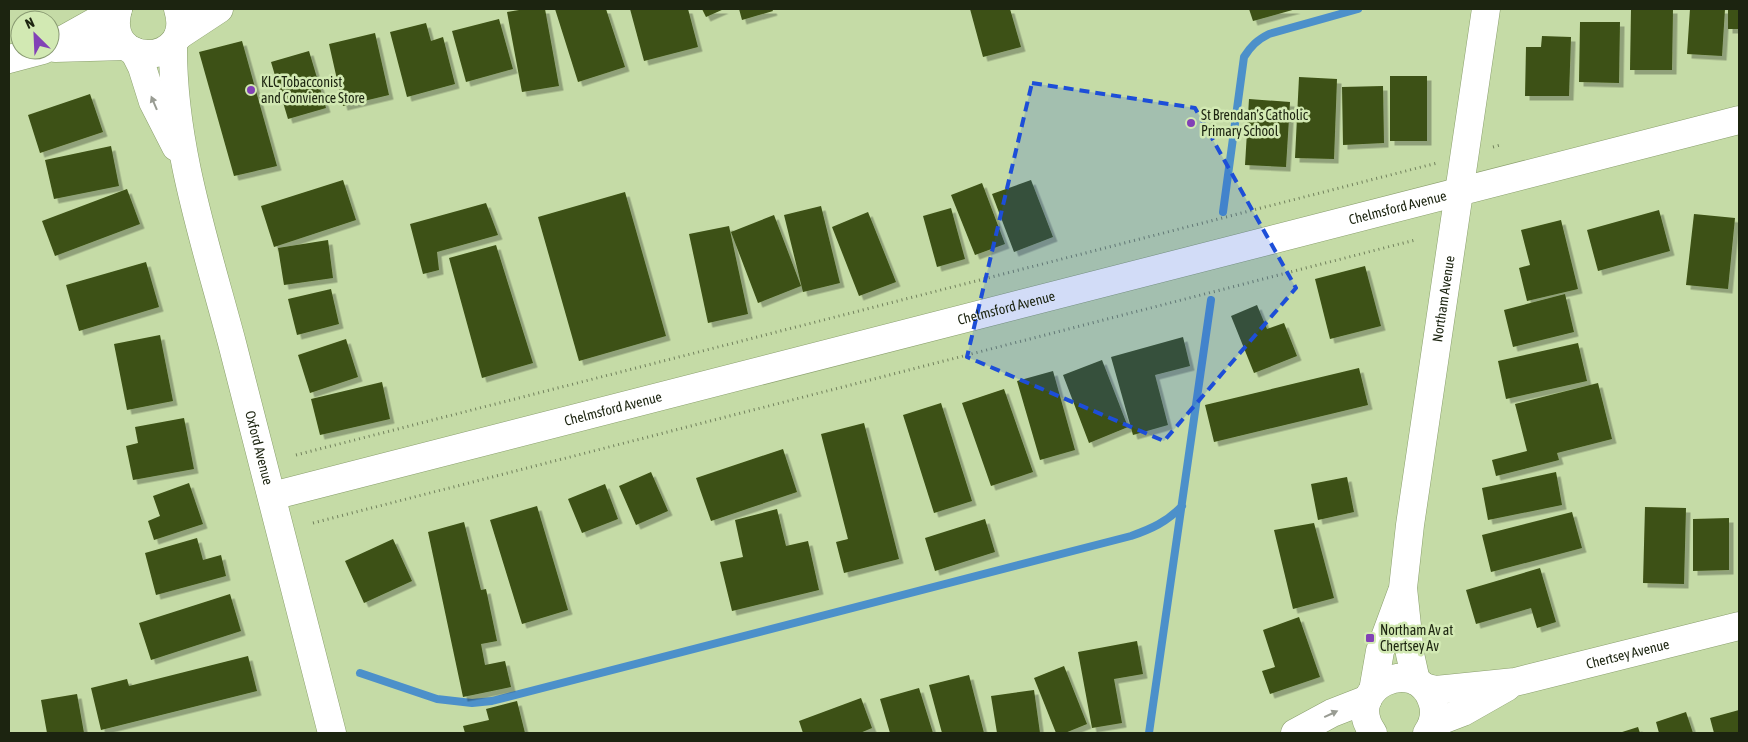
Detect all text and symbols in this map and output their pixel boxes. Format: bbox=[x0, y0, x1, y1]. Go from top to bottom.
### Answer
north arrow bbox=[10, 10, 60, 60]
text: N bbox=[23, 14, 37, 32]
place label: KLC Tobacconist and Convience Store bbox=[261, 74, 365, 106]
marker: KLC Tobacconist and Convience Store bbox=[245, 84, 257, 96]
one-way arrow bbox=[149, 96, 157, 110]
place label: St Brendan's Catholic Primary School bbox=[1201, 107, 1309, 139]
marker: St Brendan's Catholic Primary School bbox=[1185, 117, 1197, 129]
street label: Chelmsford Avenue bbox=[1347, 187, 1448, 228]
street label: Northam Avenue bbox=[1429, 255, 1458, 343]
street label: Chelmsford Avenue bbox=[956, 288, 1057, 328]
street label: Chelmsford Avenue bbox=[562, 388, 663, 429]
street label: Oxford Avenue bbox=[242, 409, 276, 486]
place label: Northam Av at Chertsey Av bbox=[1380, 622, 1453, 654]
marker: Northam Av at Chertsey Av bbox=[1364, 632, 1376, 644]
street label: Chertsey Avenue bbox=[1584, 636, 1671, 672]
one-way arrow bbox=[1324, 710, 1338, 718]

